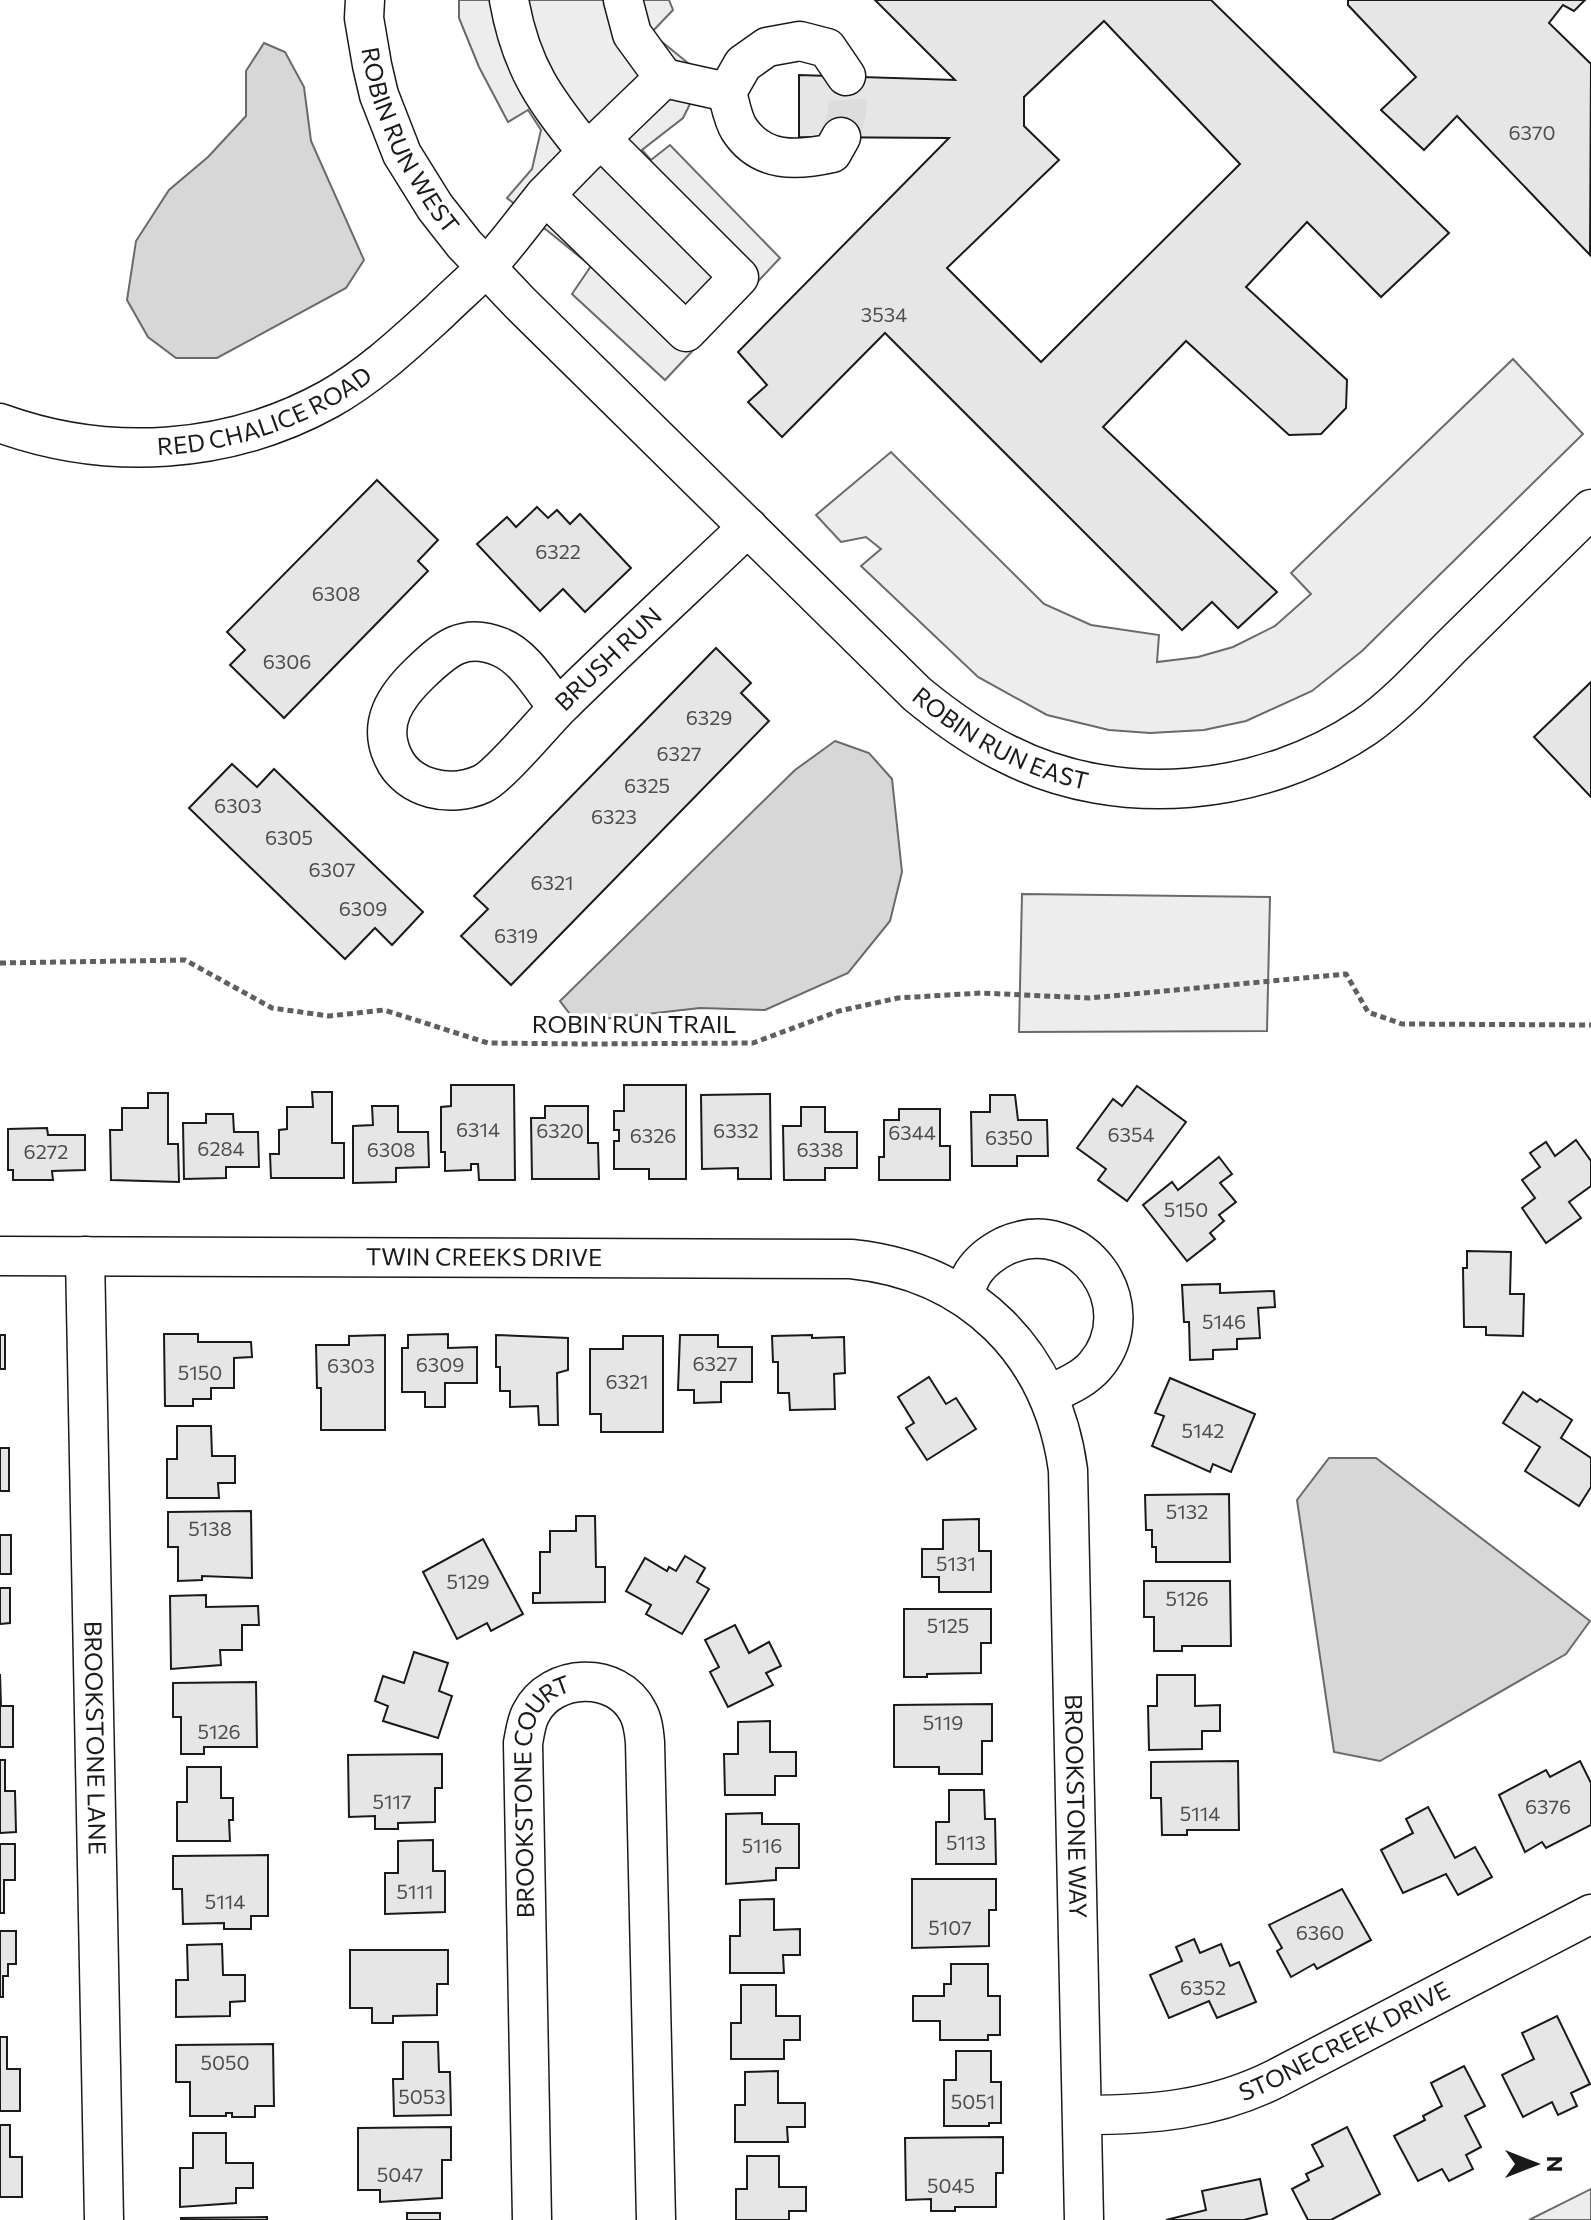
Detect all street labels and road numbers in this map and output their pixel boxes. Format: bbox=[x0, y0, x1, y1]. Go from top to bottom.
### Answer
street label: ROBIN RUN WEST bbox=[356, 45, 466, 238]
street label: RED CHALICE ROAD bbox=[156, 360, 377, 460]
street label: BRUSH RUN bbox=[548, 600, 667, 716]
street label: ROBIN RUN EAST bbox=[907, 680, 1091, 795]
street label: ROBIN RUN TRAIL bbox=[532, 1009, 736, 1038]
street label: TWIN CREEKS DRIVE bbox=[366, 1241, 602, 1271]
street label: BROOKSTONE LANE bbox=[79, 1621, 113, 1855]
street label: BROOKSTONE COURT bbox=[507, 1668, 574, 1918]
street label: BROOKSTONE WAY bbox=[1060, 1694, 1094, 1919]
street label: STONECREEK DRIVE bbox=[1234, 1974, 1454, 2106]

